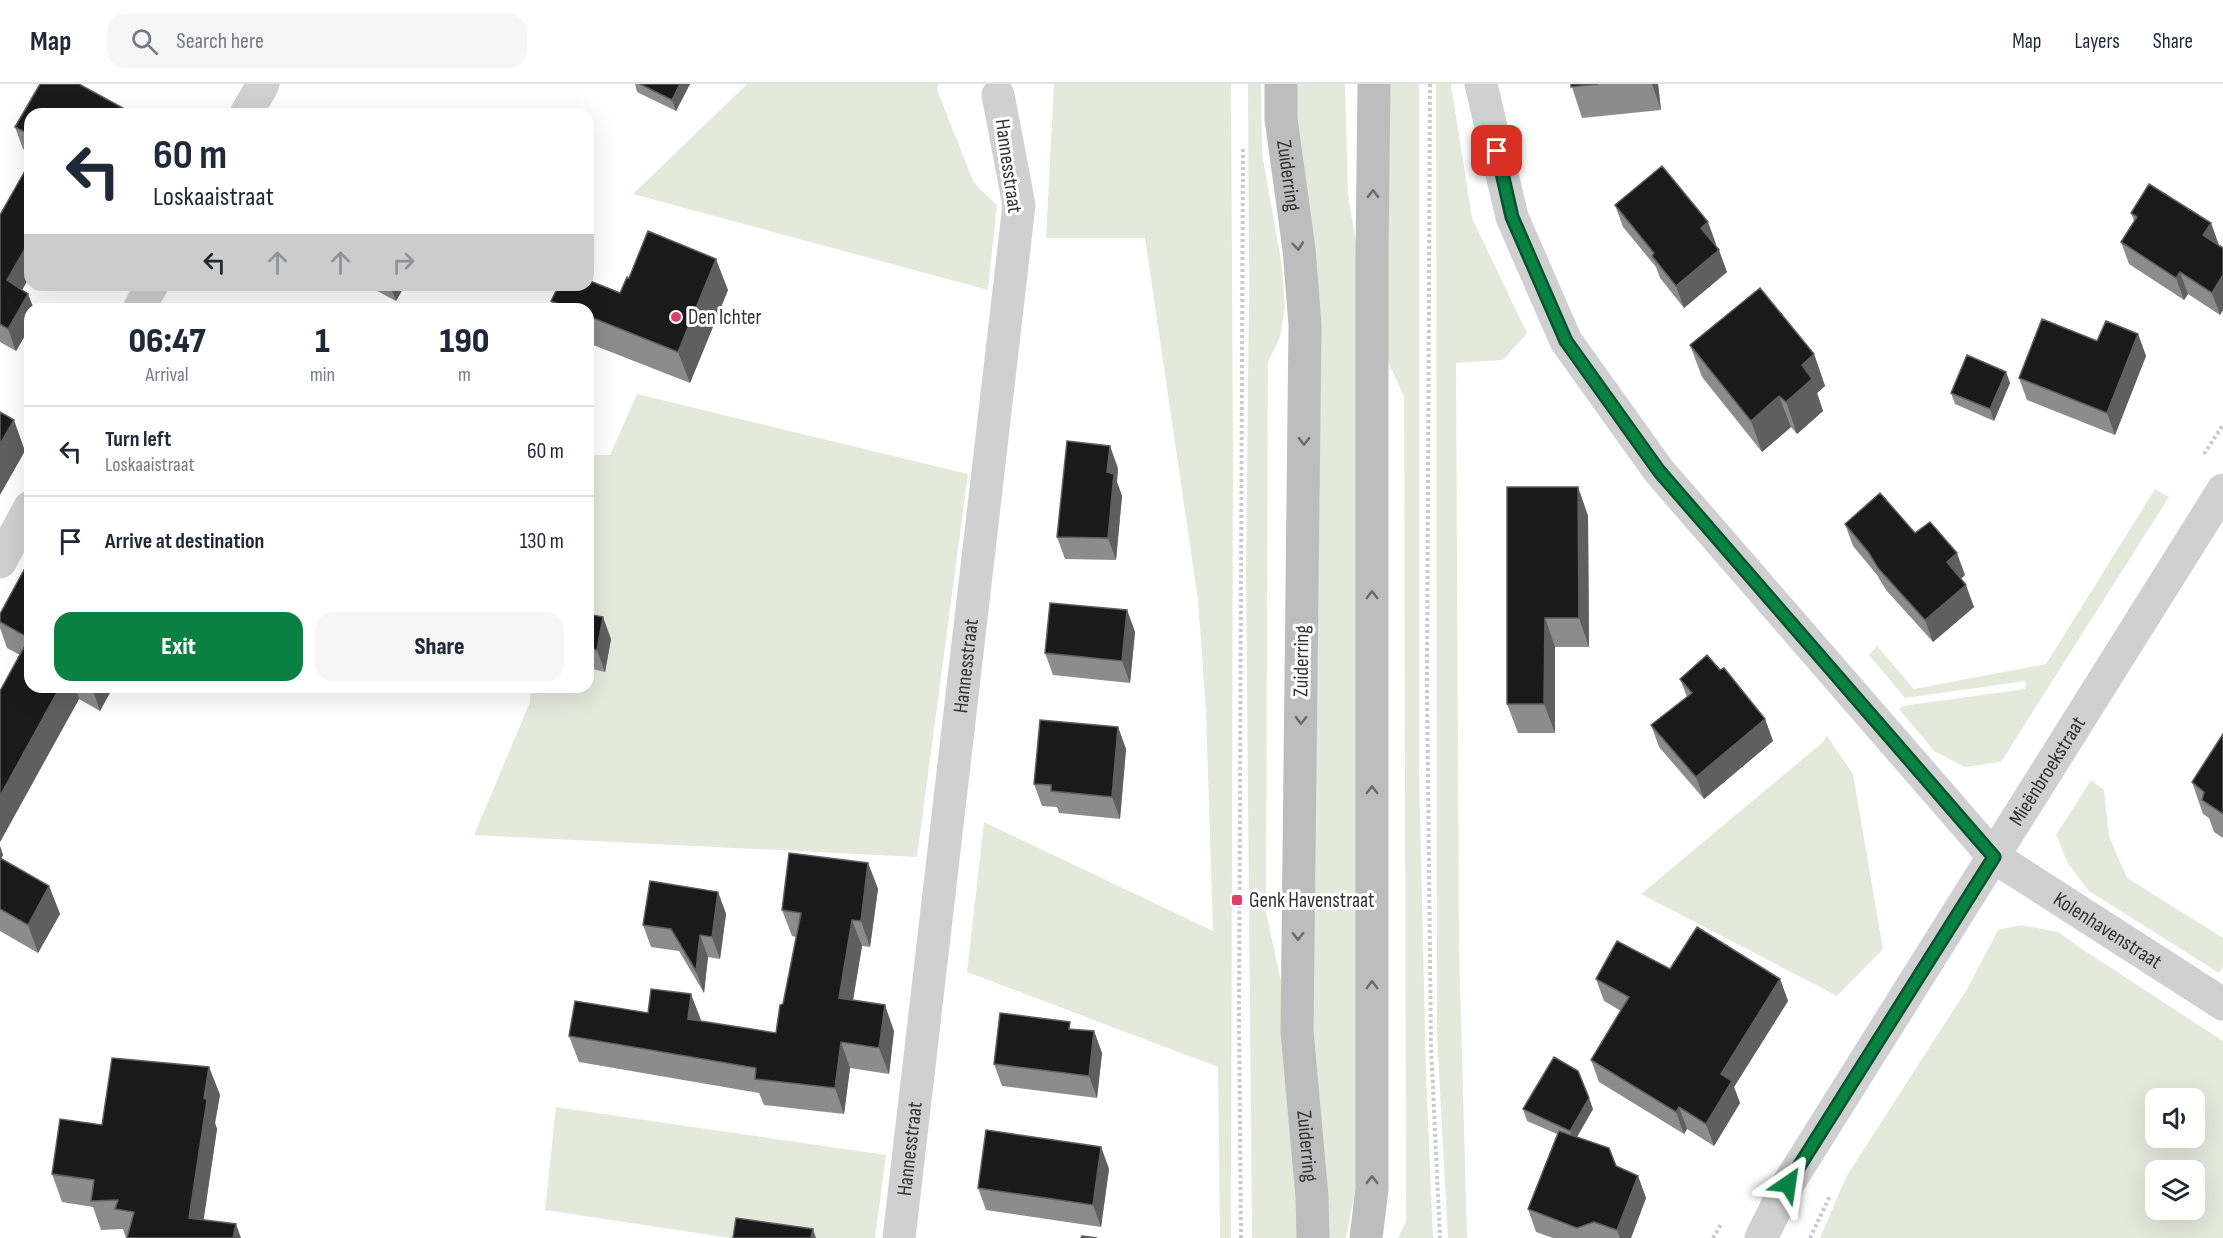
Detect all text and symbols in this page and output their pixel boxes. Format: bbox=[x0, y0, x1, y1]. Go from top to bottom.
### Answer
search box bbox=[107, 14, 527, 68]
text: Map bbox=[30, 25, 71, 58]
icon: search bbox=[128, 25, 161, 58]
text: Search here bbox=[176, 28, 264, 55]
text: Map bbox=[2012, 29, 2041, 54]
text: Layers bbox=[2074, 29, 2120, 54]
text: Share bbox=[2153, 29, 2193, 54]
street label: Hannesstraat bbox=[990, 117, 1027, 215]
pin bbox=[1471, 125, 1522, 176]
text: 60 m bbox=[153, 130, 227, 181]
icon: left bbox=[54, 132, 132, 210]
icon: arrive bbox=[1480, 134, 1513, 167]
street label: Zuiderring bbox=[1271, 138, 1306, 213]
text: Loskaaistraat bbox=[153, 181, 274, 213]
one-way arrow bbox=[1367, 190, 1379, 199]
one-way arrow bbox=[1291, 242, 1304, 251]
icon: left bbox=[198, 246, 231, 279]
icon: ahead bbox=[261, 246, 294, 279]
icon: ahead bbox=[324, 246, 357, 279]
icon: right bbox=[387, 246, 420, 279]
place label: Den Ichter bbox=[688, 305, 762, 330]
marker: Den Ichter bbox=[669, 310, 683, 324]
text: 06:47 bbox=[128, 320, 205, 363]
text: 1 bbox=[315, 320, 330, 363]
text: 190 bbox=[440, 320, 489, 363]
text: Arrival bbox=[145, 363, 188, 387]
text: min bbox=[310, 363, 335, 387]
text: m bbox=[458, 363, 471, 387]
text: Turn left bbox=[105, 426, 171, 453]
icon: left bbox=[54, 435, 87, 468]
one-way arrow bbox=[1298, 437, 1310, 446]
text: 60 m bbox=[527, 438, 564, 465]
text: Loskaaistraat bbox=[105, 453, 195, 477]
icon: arrive bbox=[54, 525, 87, 558]
text: Arrive at destination bbox=[105, 528, 264, 555]
text: 130 m bbox=[520, 528, 564, 555]
one-way arrow bbox=[1366, 590, 1378, 599]
button: Exit bbox=[54, 612, 303, 681]
button: Share bbox=[315, 612, 564, 681]
street label: Hannesstraat bbox=[948, 617, 984, 714]
street label: Zuiderring bbox=[1288, 625, 1315, 697]
street label: Mieënbroekstraat bbox=[2004, 712, 2091, 830]
one-way arrow bbox=[1295, 715, 1307, 724]
one-way arrow bbox=[1366, 785, 1378, 794]
street label: Kolenhavenstraat bbox=[2049, 887, 2166, 974]
place label: Genk Havenstraat bbox=[1249, 888, 1375, 913]
marker: Genk Havenstraat bbox=[1230, 893, 1244, 907]
one-way arrow bbox=[1292, 931, 1304, 940]
one-way arrow bbox=[1366, 980, 1378, 989]
map controls bbox=[2145, 1088, 2205, 1220]
button: sound bbox=[2145, 1088, 2205, 1148]
street label: Hannesstraat bbox=[892, 1100, 928, 1197]
street label: Zuiderring bbox=[1291, 1109, 1323, 1183]
position arrow bbox=[1756, 1152, 1820, 1216]
button: layers bbox=[2145, 1160, 2205, 1220]
one-way arrow bbox=[1366, 1175, 1378, 1184]

